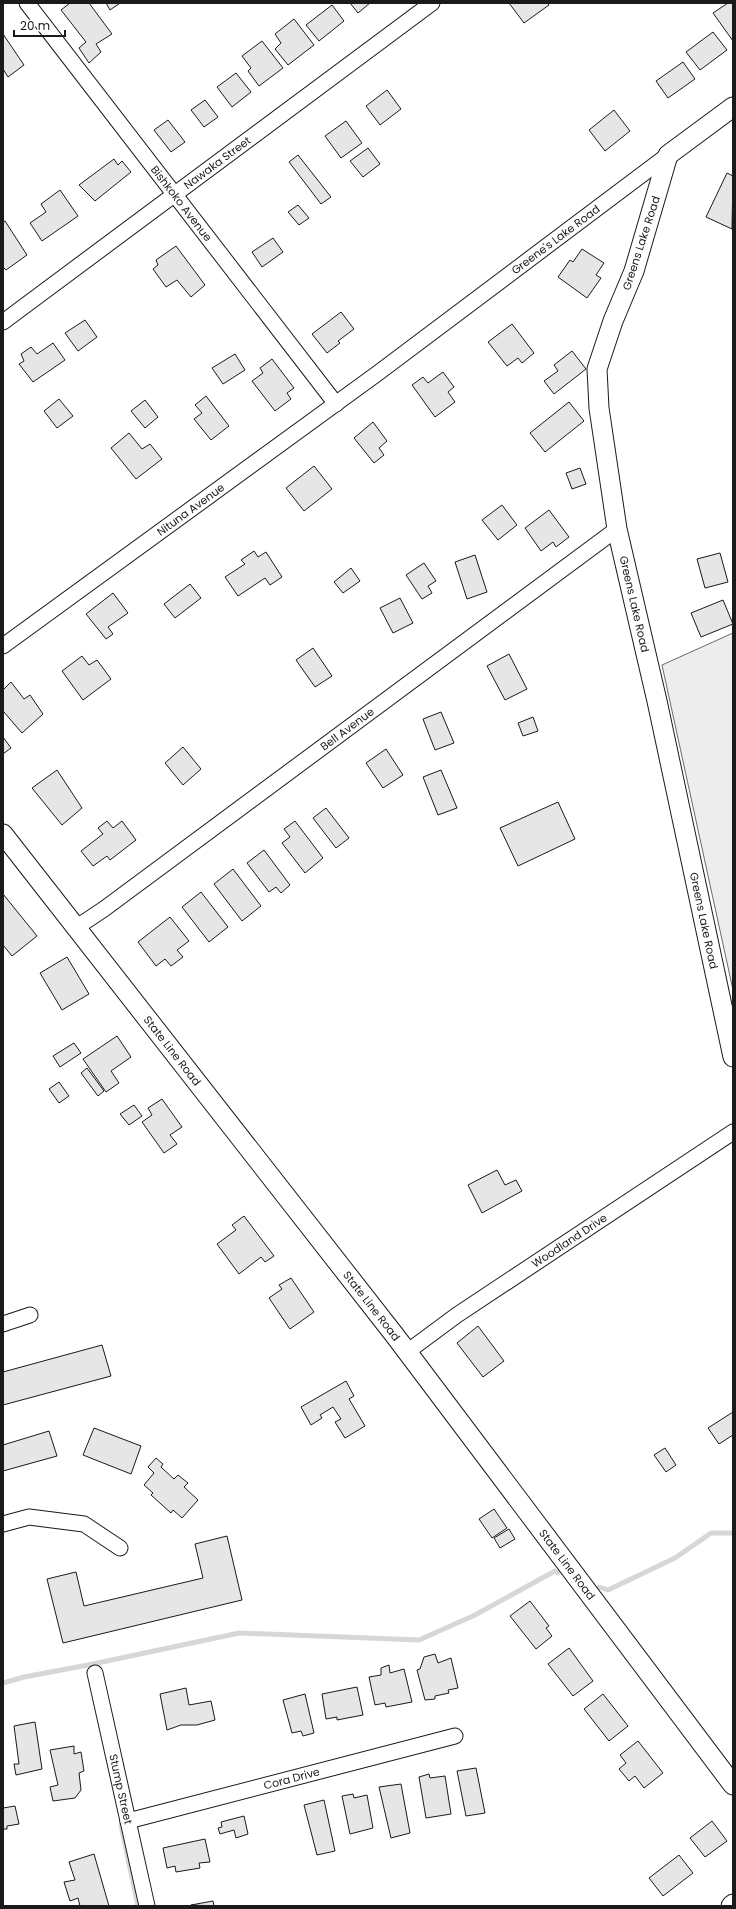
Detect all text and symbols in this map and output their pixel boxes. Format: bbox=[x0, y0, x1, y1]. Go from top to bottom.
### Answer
scale bar bbox=[14, 12, 65, 38]
text: 20 m bbox=[20, 17, 50, 34]
street label: Nawaka Street bbox=[180, 132, 254, 193]
street label: Bishkoko Avenue bbox=[147, 162, 216, 245]
street label: Greens Lake Road bbox=[618, 194, 664, 292]
street label: Greene's Lake Road bbox=[508, 201, 603, 278]
street label: Nituna Avenue bbox=[153, 479, 228, 540]
street label: Greens Lake Road bbox=[616, 554, 653, 654]
street label: Bell Avenue bbox=[317, 704, 377, 754]
street label: Greens Lake Road bbox=[686, 871, 722, 970]
street label: State Line Road bbox=[140, 1012, 205, 1089]
street label: Woodland Drive bbox=[528, 1210, 610, 1271]
street label: State Line Road bbox=[339, 1268, 404, 1344]
street label: State Line Road bbox=[535, 1526, 599, 1603]
street label: Stump Street bbox=[105, 1753, 137, 1826]
street label: Cora Drive bbox=[262, 1763, 322, 1793]

